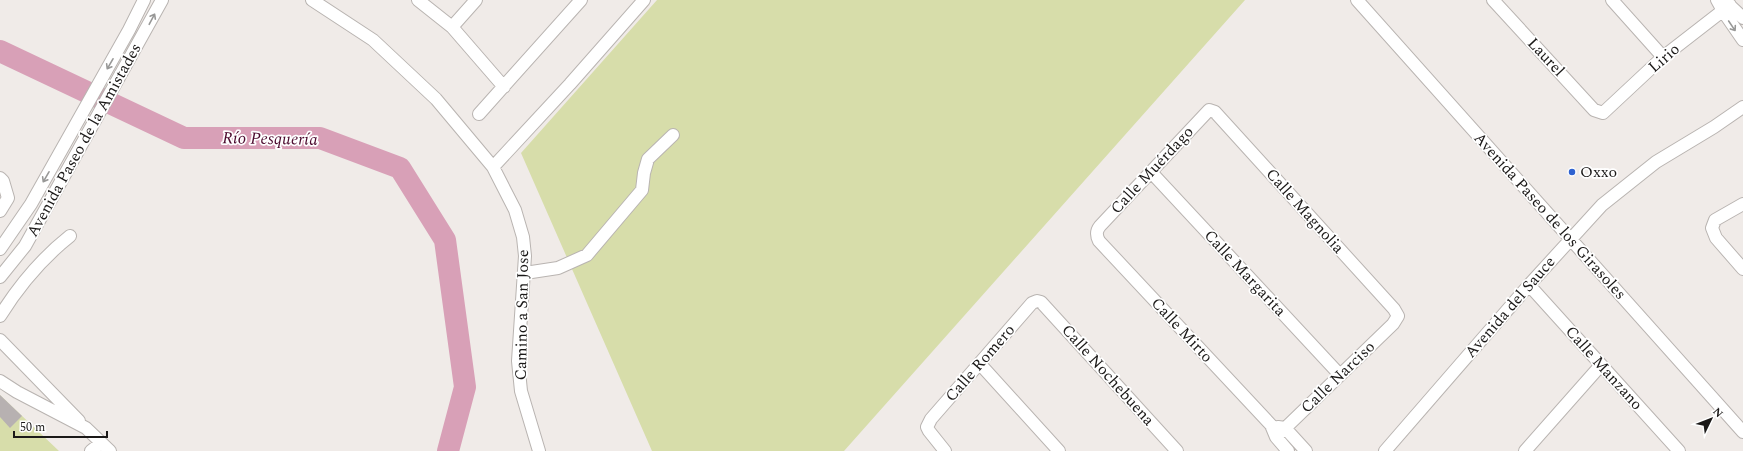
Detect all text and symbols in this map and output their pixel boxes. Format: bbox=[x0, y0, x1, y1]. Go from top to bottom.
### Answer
one-way arrow bbox=[149, 13, 156, 25]
one-way arrow bbox=[1729, 20, 1737, 32]
street label: Laurel bbox=[1522, 32, 1570, 82]
street label: Lirio bbox=[1643, 37, 1685, 79]
street label: Avenida Paseo de la Amistades bbox=[21, 39, 147, 241]
one-way arrow bbox=[106, 58, 114, 70]
street label: Calle Muérdago bbox=[1105, 121, 1199, 219]
water label: Río Pesquería bbox=[222, 125, 318, 153]
street label: Avenida Paseo de los Girasoles bbox=[1468, 127, 1632, 305]
place label: Oxxo bbox=[1580, 160, 1617, 184]
street label: Calle Magnolia bbox=[1260, 163, 1350, 259]
marker: Oxxo bbox=[1567, 167, 1577, 177]
one-way arrow bbox=[41, 171, 49, 183]
street label: Calle Margarita bbox=[1198, 224, 1292, 322]
street label: Camino a San Jose bbox=[509, 249, 535, 381]
street label: Avenida del Sauce bbox=[1459, 251, 1561, 363]
street label: Calle Mirto bbox=[1145, 292, 1219, 368]
street label: Calle Romero bbox=[939, 319, 1021, 407]
street label: Calle Nochebuena bbox=[1056, 319, 1160, 431]
street label: Calle Manzano bbox=[1559, 320, 1649, 416]
street label: Calle Narciso bbox=[1295, 335, 1381, 419]
north arrow bbox=[1691, 399, 1731, 439]
text: N bbox=[1709, 403, 1727, 422]
scale bar bbox=[14, 413, 107, 439]
text: 50 m bbox=[20, 418, 45, 437]

